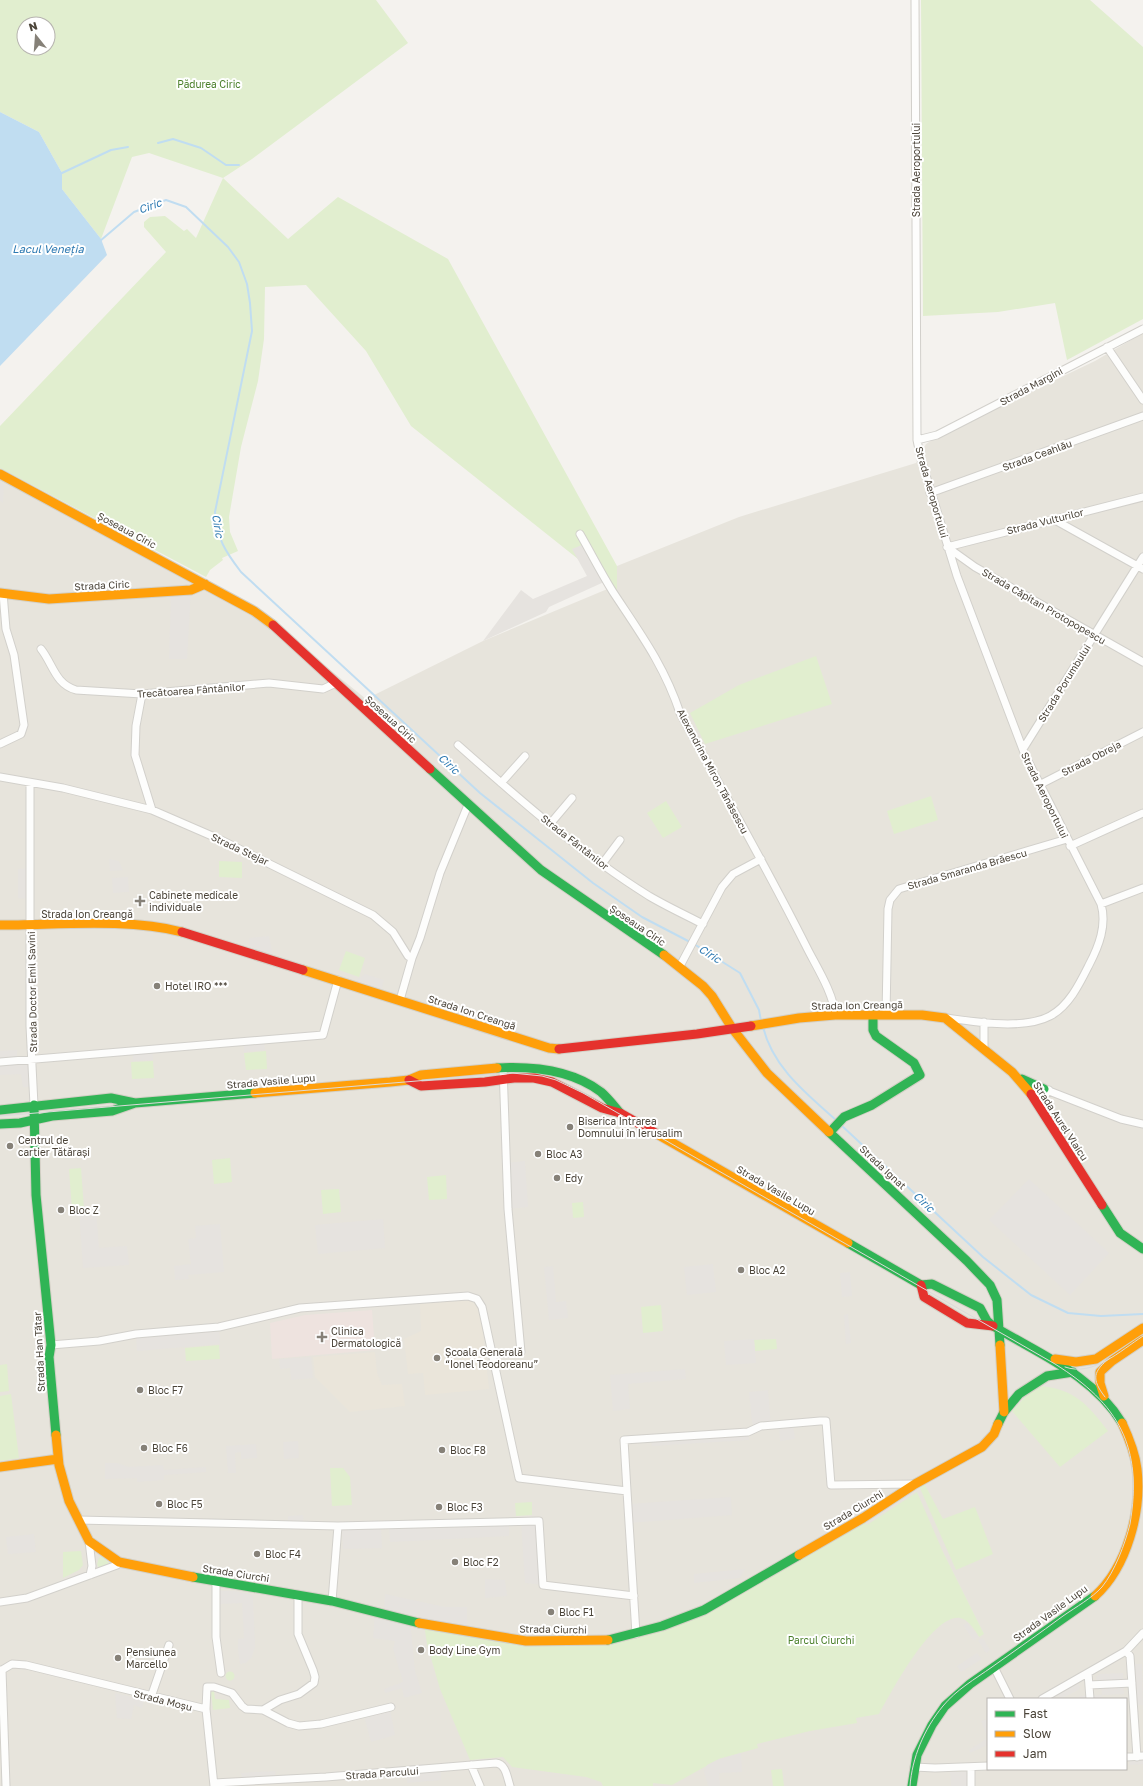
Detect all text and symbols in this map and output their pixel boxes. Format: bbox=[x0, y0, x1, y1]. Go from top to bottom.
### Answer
north arrow bbox=[16, 16, 56, 56]
text: N bbox=[27, 19, 39, 33]
park label: Pădurea Ciric bbox=[177, 78, 241, 90]
street label: Strada Aeroportului bbox=[910, 123, 922, 217]
water label: Ciric bbox=[136, 195, 164, 216]
water label: Lacul Veneția bbox=[12, 242, 84, 256]
street label: Strada Margini bbox=[997, 364, 1065, 408]
street label: Strada Ceahlău bbox=[1001, 437, 1073, 473]
street label: Strada Aeroportului bbox=[913, 445, 951, 539]
street label: Strada Vulturilor bbox=[1005, 506, 1085, 536]
street label: Șoseaua Ciric bbox=[95, 509, 159, 552]
water label: Ciric bbox=[210, 513, 227, 540]
street label: Strada Căpitan Protopopescu bbox=[980, 566, 1108, 646]
street label: Strada Ciric bbox=[74, 578, 131, 592]
street label: Strada Porumbului bbox=[1035, 642, 1093, 724]
street label: Trecătoarea Fântânilor bbox=[137, 680, 245, 700]
street label: Șoseaua Ciric bbox=[362, 693, 420, 746]
street label: Alexandrina Miron Tănăsescu bbox=[675, 706, 751, 836]
street label: Strada Obreja bbox=[1059, 738, 1123, 778]
street label: Strada Aeroportului bbox=[1019, 750, 1071, 840]
water label: Ciric bbox=[436, 751, 463, 777]
street label: Strada Fântânilor bbox=[539, 812, 611, 872]
street label: Strada Stejar bbox=[209, 830, 271, 868]
street label: Strada Smaranda Brăescu bbox=[906, 846, 1028, 892]
place label: Cabinete medicale individuale bbox=[149, 889, 238, 913]
marker: Cabinete medicale individuale bbox=[134, 895, 146, 907]
street label: Șoseaua Ciric bbox=[607, 902, 669, 949]
street label: Strada Ion Creangă bbox=[41, 908, 133, 920]
street label: Strada Doctor Emil Savini bbox=[25, 931, 39, 1053]
water label: Ciric bbox=[697, 942, 725, 966]
place label: Hotel IRO *** bbox=[165, 980, 227, 992]
marker: Hotel IRO *** bbox=[152, 981, 162, 991]
street label: Strada Ion Creangă bbox=[427, 992, 517, 1032]
street label: Strada Ion Creangă bbox=[811, 998, 903, 1012]
street label: Strada Vasile Lupu bbox=[226, 1071, 316, 1091]
street label: Strada Aurel Vlaicu bbox=[1031, 1079, 1091, 1163]
place label: Biserica Intrarea Domnului în Ierusalim bbox=[578, 1115, 683, 1139]
marker: Biserica Intrarea Domnului în Ierusalim bbox=[565, 1122, 575, 1132]
place label: Centrul de cartier Tătărași bbox=[18, 1134, 90, 1159]
marker: Centrul de cartier Tătărași bbox=[5, 1141, 15, 1151]
street label: Strada Ignat bbox=[857, 1143, 909, 1191]
place label: Bloc A3 bbox=[546, 1148, 582, 1160]
marker: Bloc A3 bbox=[533, 1149, 543, 1159]
street label: Strada Vasile Lupu bbox=[735, 1163, 817, 1217]
place label: Edy bbox=[565, 1172, 583, 1184]
marker: Edy bbox=[552, 1173, 562, 1183]
water label: Ciric bbox=[911, 1189, 938, 1215]
place label: Bloc Z bbox=[69, 1204, 99, 1216]
marker: Bloc Z bbox=[56, 1205, 66, 1215]
place label: Bloc A2 bbox=[749, 1264, 785, 1276]
marker: Bloc A2 bbox=[736, 1265, 746, 1275]
street label: Strada Han Tătar bbox=[31, 1312, 47, 1392]
place label: Clinica Dermatologică bbox=[331, 1325, 401, 1349]
marker: Clinica Dermatologică bbox=[316, 1331, 328, 1343]
place label: Școala Generală “Ionel Teodoreanu” bbox=[445, 1346, 538, 1370]
marker: Școala Generală “Ionel Teodoreanu” bbox=[432, 1353, 442, 1363]
place label: Bloc F7 bbox=[148, 1384, 183, 1396]
marker: Bloc F7 bbox=[135, 1385, 145, 1395]
place label: Bloc F6 bbox=[152, 1442, 188, 1454]
marker: Bloc F6 bbox=[139, 1443, 149, 1453]
place label: Bloc F8 bbox=[450, 1444, 486, 1456]
marker: Bloc F8 bbox=[437, 1445, 447, 1455]
street label: Strada Ciurchi bbox=[821, 1487, 885, 1533]
place label: Bloc F5 bbox=[167, 1498, 203, 1510]
marker: Bloc F5 bbox=[154, 1499, 164, 1509]
place label: Bloc F3 bbox=[447, 1501, 483, 1513]
marker: Bloc F3 bbox=[434, 1502, 444, 1512]
place label: Bloc F4 bbox=[265, 1548, 301, 1560]
marker: Bloc F4 bbox=[252, 1549, 262, 1559]
place label: Bloc F2 bbox=[463, 1556, 499, 1568]
marker: Bloc F2 bbox=[450, 1557, 460, 1567]
street label: Strada Ciurchi bbox=[202, 1562, 270, 1584]
street label: Strada Vasile Lupu bbox=[1011, 1582, 1089, 1644]
place label: Bloc F1 bbox=[559, 1606, 594, 1618]
marker: Bloc F1 bbox=[546, 1607, 556, 1617]
street label: Strada Ciurchi bbox=[519, 1622, 587, 1636]
park label: Parcul Ciurchi bbox=[788, 1634, 854, 1646]
place label: Body Line Gym bbox=[429, 1644, 500, 1656]
marker: Body Line Gym bbox=[416, 1645, 426, 1655]
place label: Pensiunea Marcello bbox=[126, 1646, 176, 1670]
marker: Pensiunea Marcello bbox=[113, 1653, 123, 1663]
street label: Strada Moșu bbox=[132, 1687, 194, 1714]
legend bbox=[987, 1698, 1127, 1770]
text: Fast bbox=[1023, 1706, 1048, 1721]
text: Slow bbox=[1023, 1726, 1051, 1741]
text: Jam bbox=[1023, 1746, 1047, 1761]
street label: Strada Parcului bbox=[345, 1764, 419, 1782]

